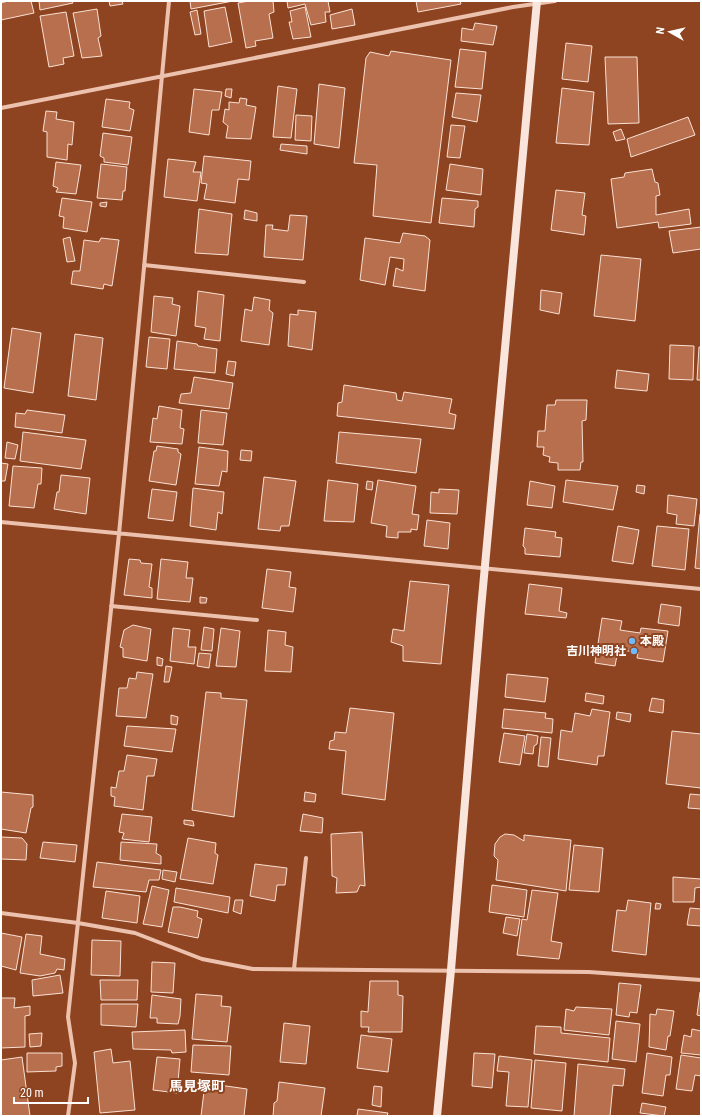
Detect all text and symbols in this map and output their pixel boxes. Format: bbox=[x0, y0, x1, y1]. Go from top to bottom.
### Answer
north arrow bbox=[650, 12, 690, 52]
text: N bbox=[654, 26, 668, 35]
place label: 本殿 bbox=[640, 634, 664, 648]
marker: 本殿 bbox=[627, 636, 637, 646]
place label: 吉川神明社 bbox=[566, 644, 626, 658]
marker: 吉川神明社 bbox=[629, 646, 639, 656]
district label: 馬見塚町 bbox=[169, 1078, 225, 1094]
scale bar bbox=[14, 1079, 88, 1105]
text: 20 m bbox=[20, 1086, 44, 1100]

